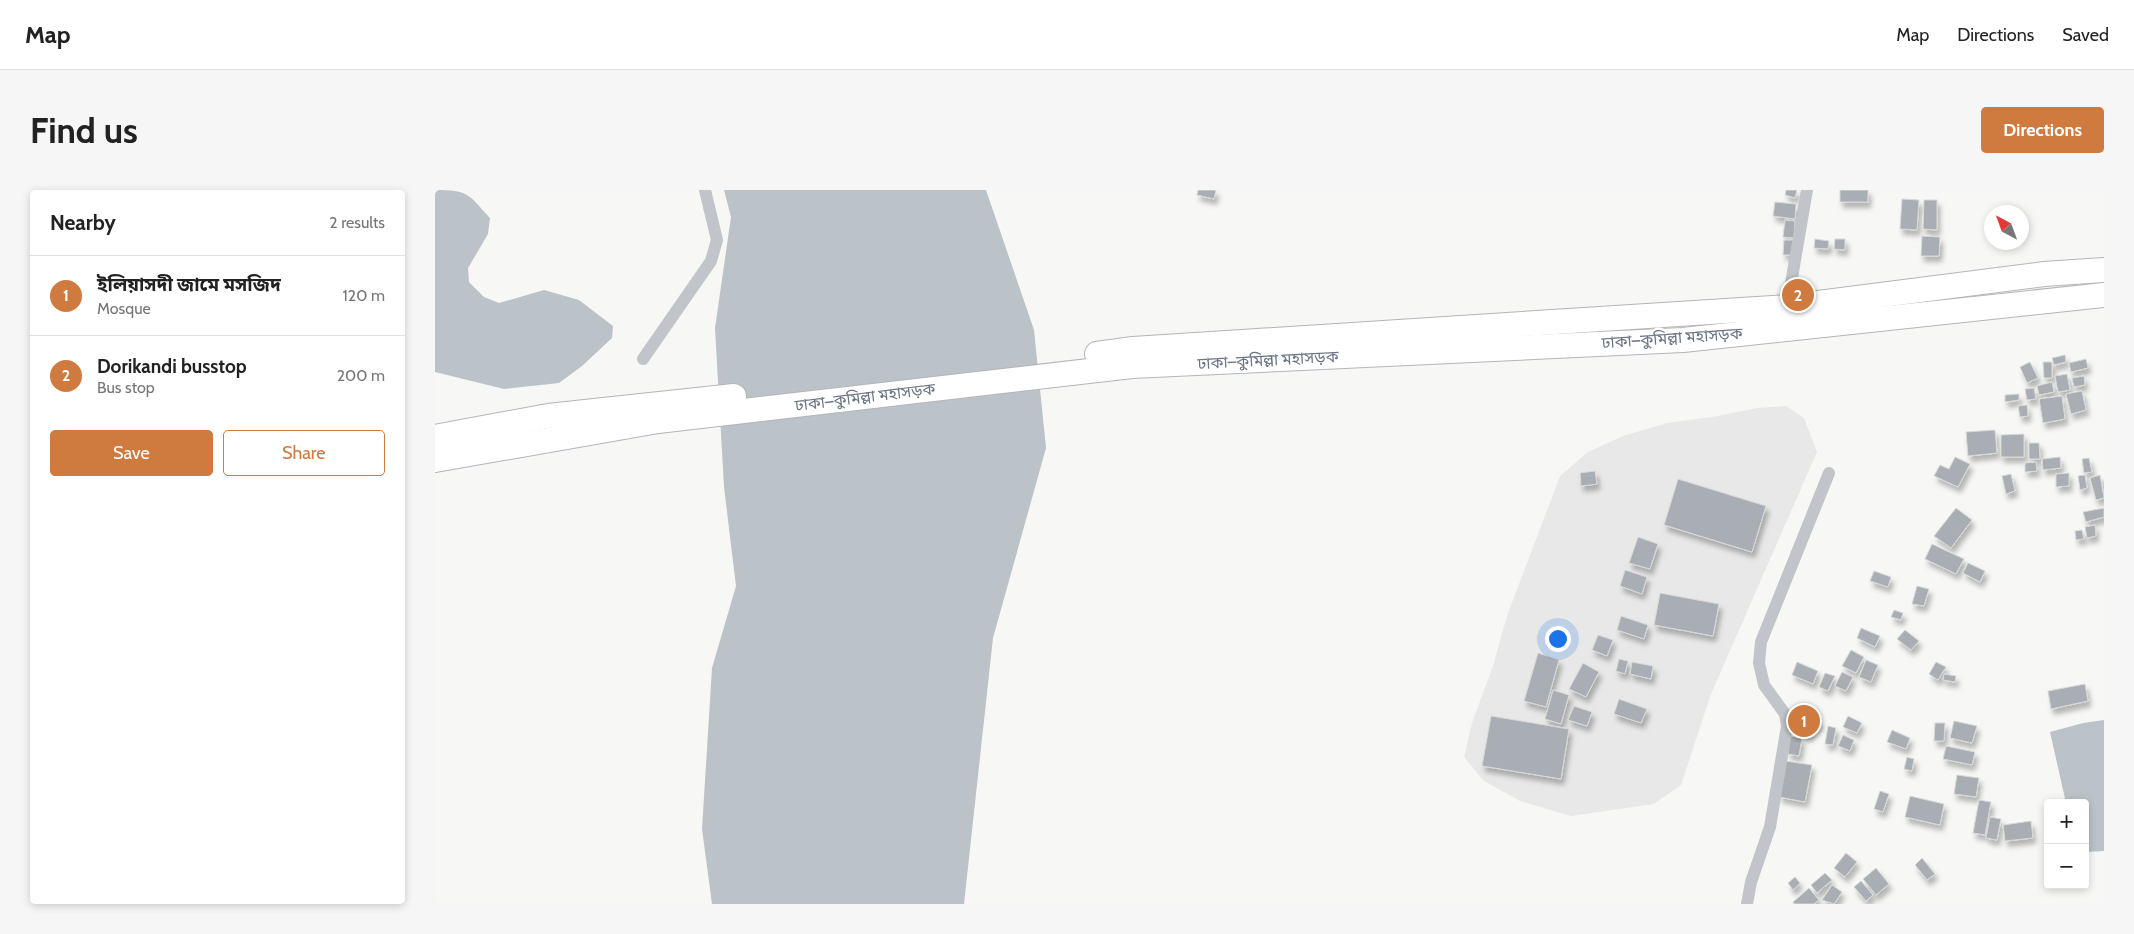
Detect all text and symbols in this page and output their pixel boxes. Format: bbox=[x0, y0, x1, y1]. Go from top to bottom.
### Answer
text: Map bbox=[25, 20, 71, 49]
text: Map bbox=[1896, 24, 1929, 46]
text: Directions bbox=[1957, 24, 2034, 46]
text: Saved bbox=[2062, 24, 2109, 46]
button: Directions bbox=[1981, 107, 2104, 153]
text: Find us bbox=[30, 109, 138, 152]
north arrow bbox=[1984, 205, 2029, 250]
text: Nearby bbox=[50, 210, 116, 235]
text: 2 results bbox=[329, 213, 385, 232]
text: ইলিয়াসদী জামে মসজিদ bbox=[97, 273, 281, 296]
pin: 2 bbox=[1782, 276, 1814, 314]
text: 1 bbox=[63, 286, 69, 305]
text: 120 m bbox=[343, 286, 385, 305]
text: Mosque bbox=[97, 299, 151, 318]
street label: ঢাকা–কুমিল্লা মহাসড়ক bbox=[1600, 324, 1744, 352]
street label: ঢাকা–কুমিল্লা মহাসড়ক bbox=[1196, 347, 1340, 373]
text: Dorikandi busstop bbox=[97, 355, 247, 378]
text: 2 bbox=[62, 366, 70, 385]
text: 200 m bbox=[337, 366, 385, 385]
text: Bus stop bbox=[97, 378, 155, 397]
street label: ঢাকা–কুমিল্লা মহাসড়ক bbox=[793, 379, 937, 415]
button: Save bbox=[50, 430, 213, 476]
button: Share bbox=[223, 430, 385, 476]
your location bbox=[1545, 626, 1571, 652]
pin: 1 bbox=[1788, 702, 1820, 740]
map controls bbox=[2044, 799, 2089, 889]
button: + bbox=[2044, 799, 2089, 844]
button: − bbox=[2044, 844, 2089, 889]

